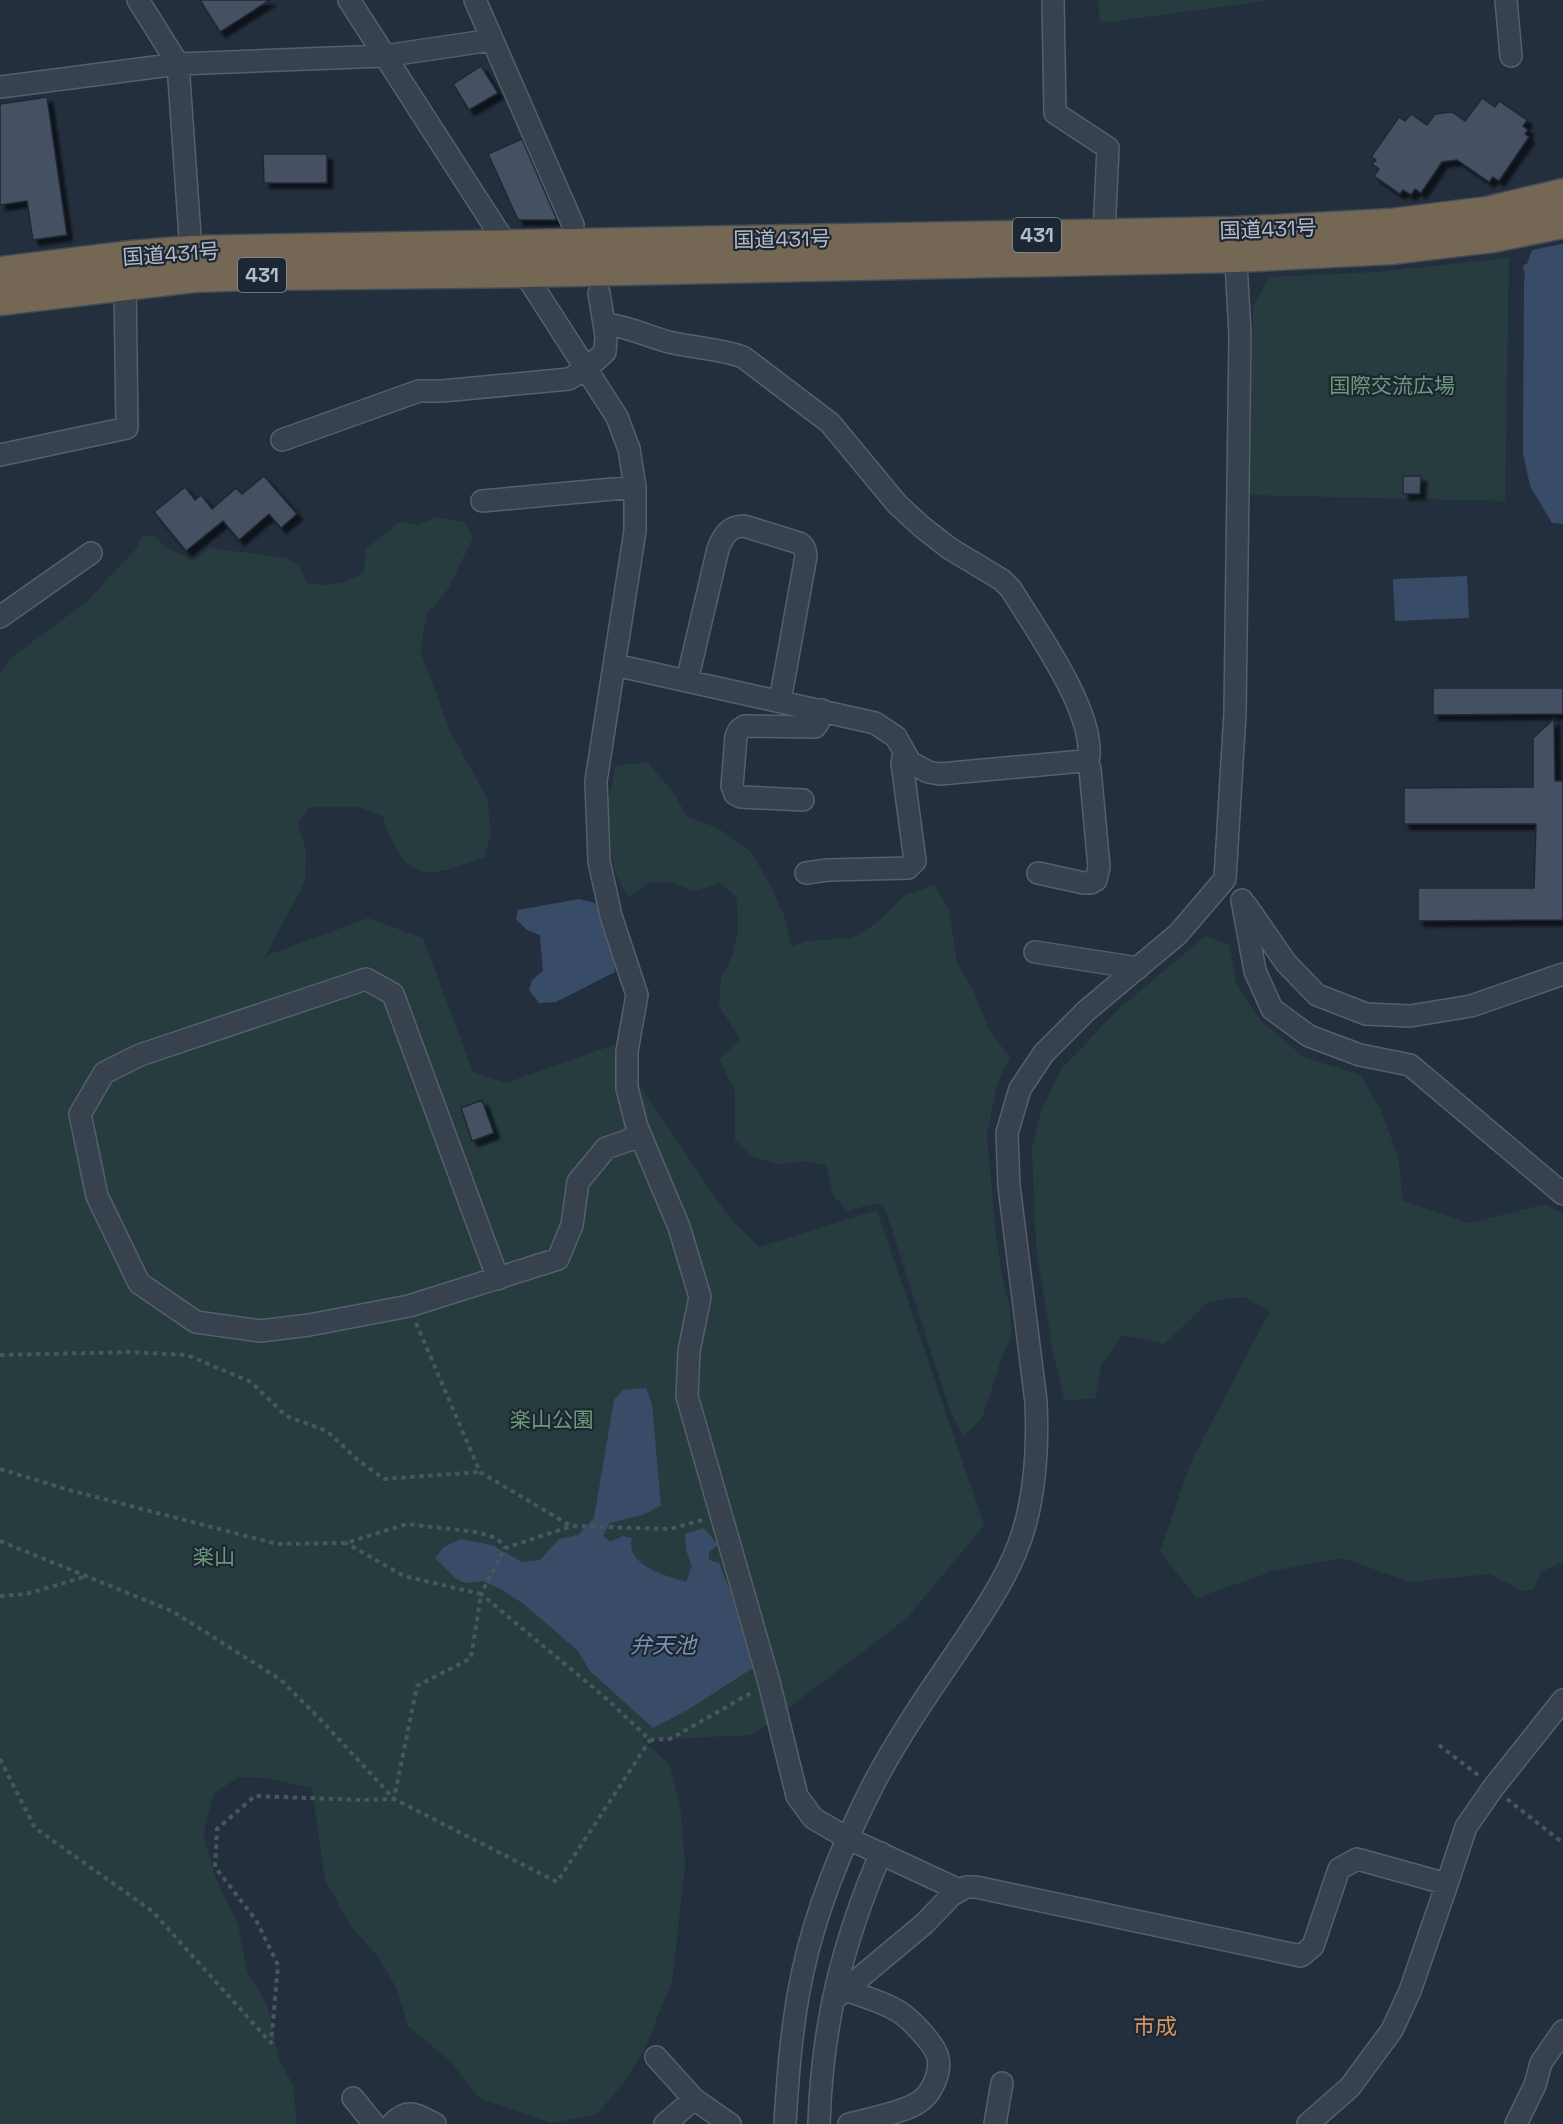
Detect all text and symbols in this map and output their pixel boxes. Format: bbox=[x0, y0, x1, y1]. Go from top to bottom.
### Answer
street label: 国道431号 bbox=[1219, 214, 1317, 244]
road number: 431 bbox=[1013, 218, 1061, 252]
street label: 国道431号 bbox=[733, 225, 831, 253]
street label: 国道431号 bbox=[122, 237, 220, 271]
road number: 431 bbox=[238, 258, 286, 292]
park label: 国際交流広場 bbox=[1329, 372, 1455, 399]
park label: 楽山公園 bbox=[510, 1406, 594, 1433]
park label: 楽山 bbox=[193, 1543, 235, 1570]
water label: 弁天池 bbox=[630, 1631, 698, 1659]
district label: 市成 bbox=[1133, 2012, 1177, 2040]

